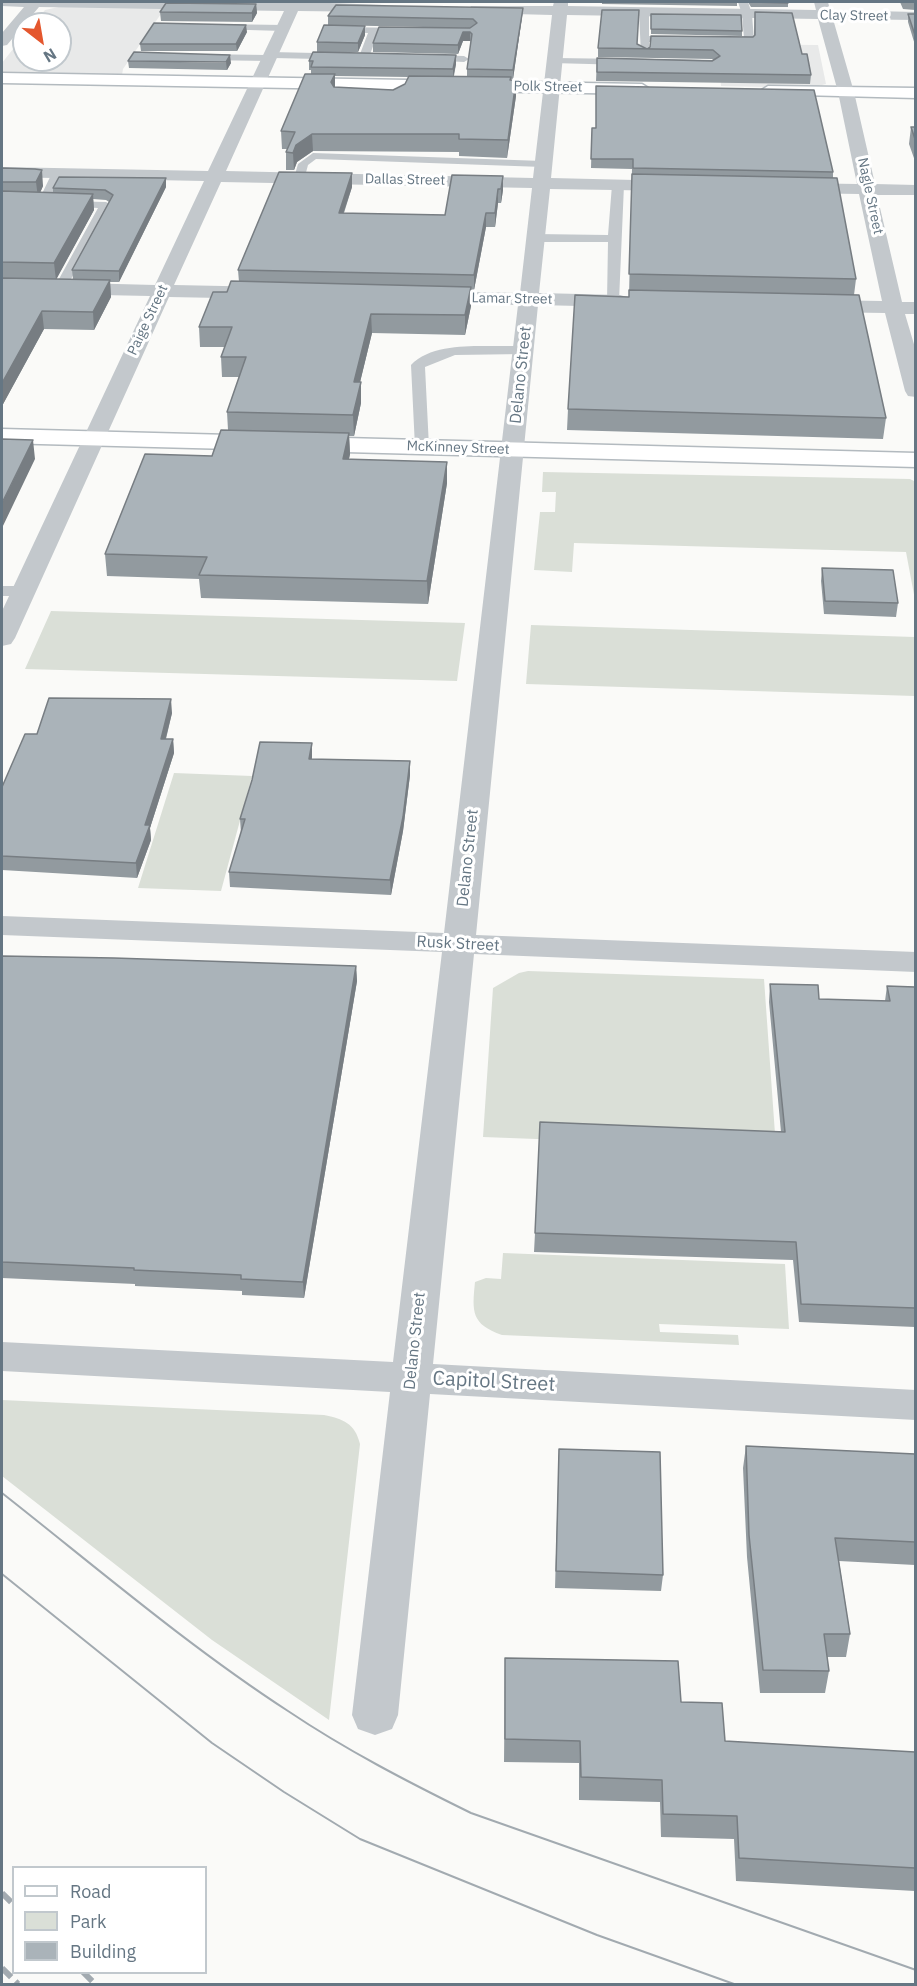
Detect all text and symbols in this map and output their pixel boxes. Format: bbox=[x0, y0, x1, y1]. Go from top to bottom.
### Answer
street label: Clay Street bbox=[820, 7, 888, 25]
north arrow bbox=[12, 12, 72, 72]
text: N bbox=[40, 44, 60, 67]
street label: Polk Street bbox=[513, 78, 583, 96]
street label: Nagle Street bbox=[854, 156, 886, 236]
street label: Dallas Street bbox=[365, 171, 445, 189]
street label: Paige Street bbox=[124, 282, 172, 358]
street label: Lamar Street bbox=[471, 290, 553, 308]
street label: Delano Street bbox=[506, 325, 536, 425]
street label: McKinney Street bbox=[406, 438, 510, 458]
street label: Delano Street bbox=[453, 808, 483, 908]
street label: Rusk Street bbox=[416, 932, 500, 956]
street label: Delano Street bbox=[400, 1291, 430, 1391]
street label: Capitol Street bbox=[432, 1367, 556, 1397]
legend bbox=[12, 1866, 207, 1974]
text: Road bbox=[70, 1880, 111, 1903]
text: Park bbox=[70, 1910, 106, 1933]
text: Building bbox=[70, 1940, 136, 1963]

